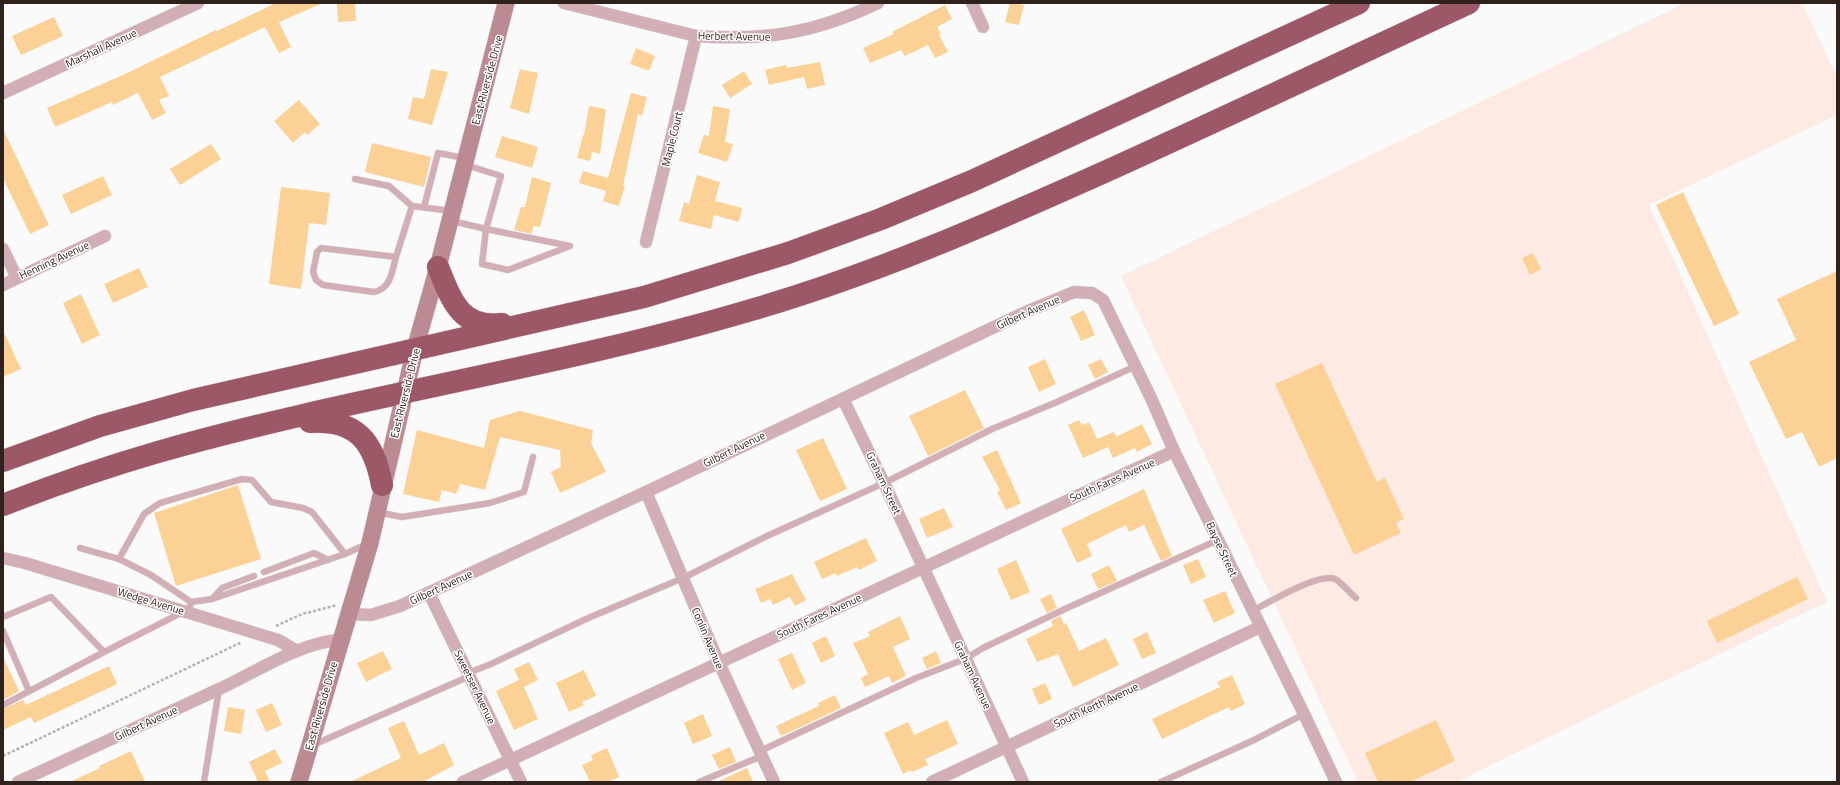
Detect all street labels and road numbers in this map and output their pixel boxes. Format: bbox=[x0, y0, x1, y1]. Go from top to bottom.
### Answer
street label: Marshall Avenue bbox=[63, 24, 140, 72]
street label: Herbert Avenue bbox=[698, 27, 771, 45]
street label: East Riverside Drive bbox=[467, 33, 507, 127]
street label: Maple Court bbox=[657, 110, 687, 168]
street label: Henning Avenue bbox=[16, 237, 92, 283]
street label: Gilbert Avenue bbox=[994, 291, 1063, 333]
street label: East Riverside Drive bbox=[386, 346, 424, 440]
street label: Gilbert Avenue bbox=[700, 427, 768, 471]
street label: Graham Street bbox=[862, 449, 906, 517]
street label: South Fares Avenue bbox=[1067, 454, 1158, 506]
street label: Bayse Street bbox=[1202, 519, 1242, 579]
street label: Gilbert Avenue bbox=[407, 565, 475, 609]
street label: Wedge Avenue bbox=[116, 583, 187, 619]
street label: South Fares Avenue bbox=[774, 589, 864, 643]
street label: Conlin Avenue bbox=[688, 605, 728, 672]
street label: Graham Avenue bbox=[950, 638, 996, 712]
street label: Sweetser Avenue bbox=[450, 647, 500, 727]
street label: East Riverside Drive bbox=[301, 659, 342, 752]
street label: South Kerth Avenue bbox=[1051, 678, 1141, 732]
street label: Gilbert Avenue bbox=[112, 701, 180, 745]

